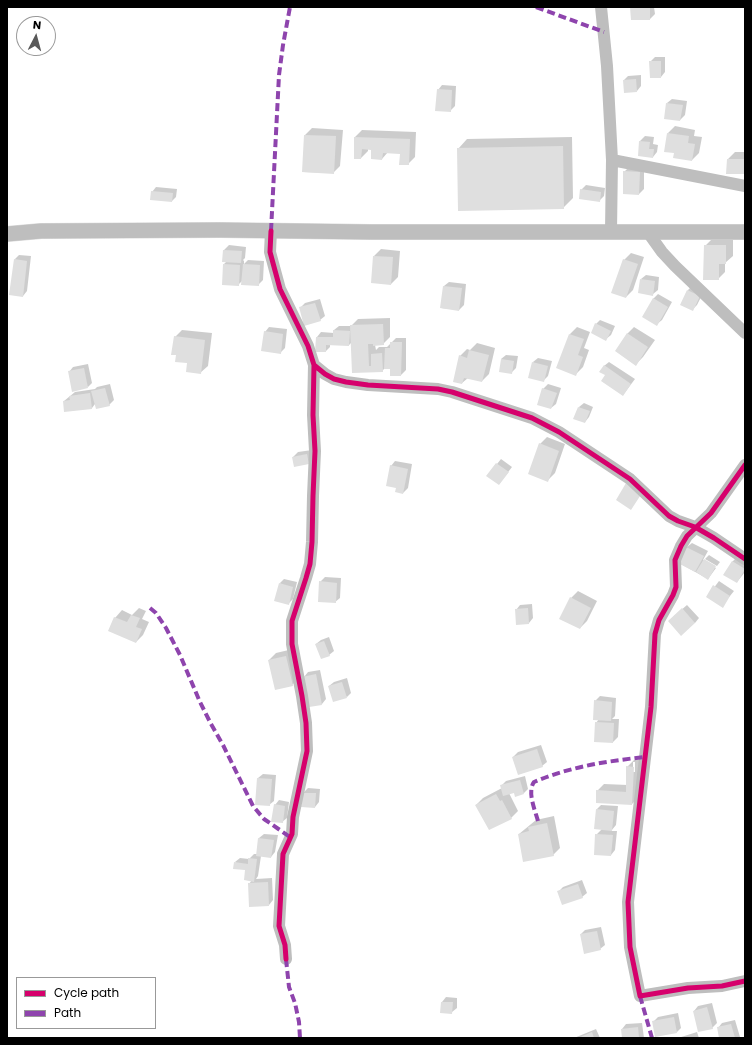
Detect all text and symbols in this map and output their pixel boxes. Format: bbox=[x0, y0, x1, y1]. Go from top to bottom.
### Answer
north arrow bbox=[16, 16, 56, 56]
text: N bbox=[32, 17, 42, 33]
legend bbox=[16, 977, 156, 1029]
text: Cycle path bbox=[54, 984, 119, 1001]
text: Path bbox=[54, 1004, 81, 1021]

